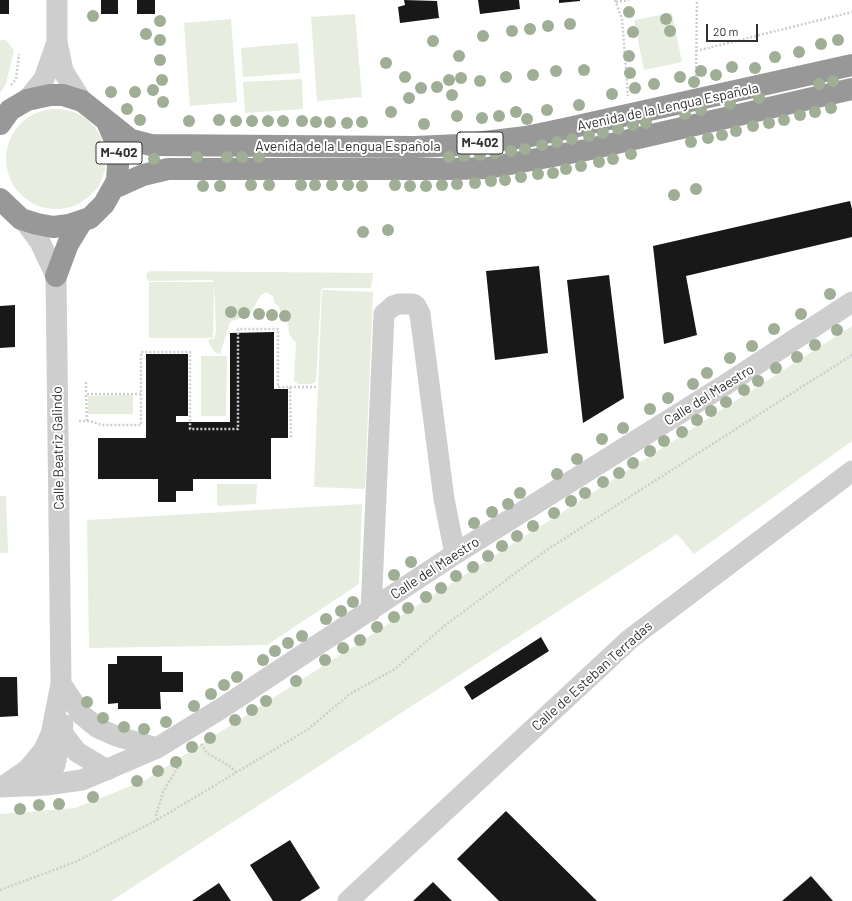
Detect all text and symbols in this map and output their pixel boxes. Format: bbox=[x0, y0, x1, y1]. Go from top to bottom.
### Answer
scale bar bbox=[708, 16, 760, 42]
text: 20 m bbox=[713, 24, 739, 38]
street label: Avenida de la Lengua Española bbox=[576, 80, 760, 134]
road number: M-402 bbox=[457, 132, 503, 154]
street label: Avenida de la Lengua Española bbox=[255, 138, 441, 154]
road number: M-402 bbox=[96, 142, 142, 164]
street label: Calle del Maestro bbox=[661, 361, 757, 429]
street label: Calle Beatriz Galindo bbox=[49, 386, 67, 510]
street label: Calle del Maestro bbox=[388, 533, 482, 603]
street label: Calle de Esteban Terradas bbox=[528, 618, 656, 734]

